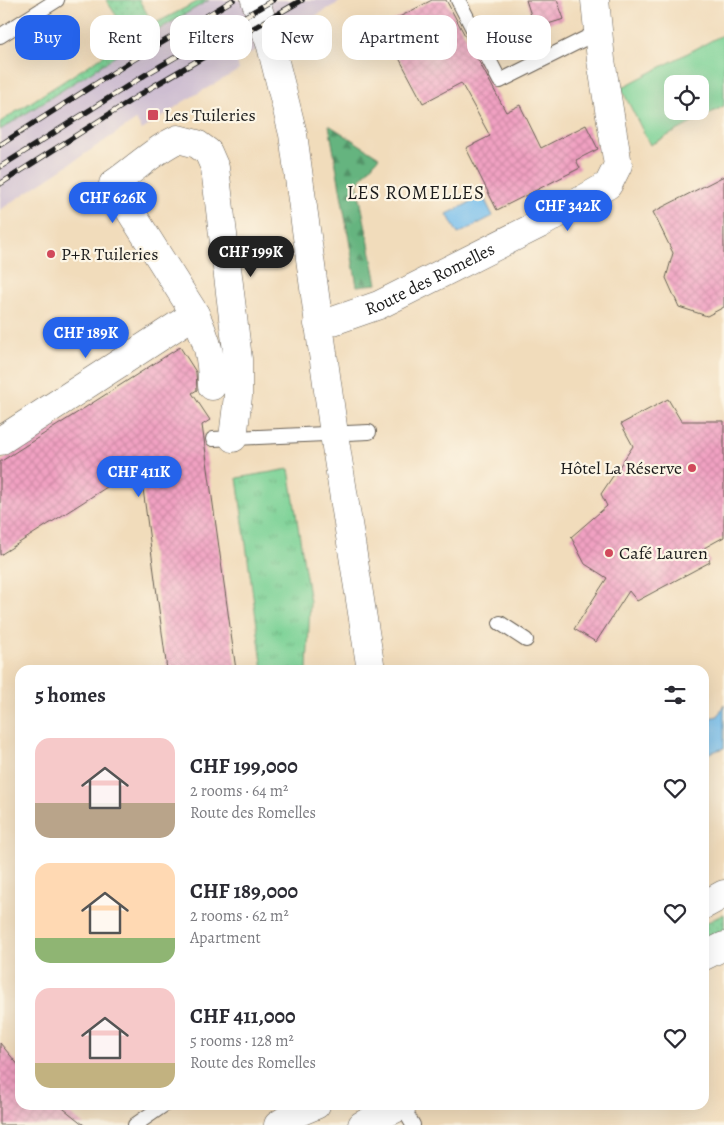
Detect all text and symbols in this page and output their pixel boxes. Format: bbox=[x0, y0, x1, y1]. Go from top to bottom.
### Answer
chip: Buy bbox=[15, 15, 80, 60]
chip: Rent bbox=[90, 15, 160, 60]
chip: Filters bbox=[170, 15, 252, 60]
chip: New bbox=[262, 15, 332, 60]
chip: Apartment bbox=[342, 15, 457, 60]
chip: House bbox=[467, 15, 551, 60]
map controls bbox=[664, 75, 709, 120]
button: locate bbox=[664, 75, 709, 120]
place label: Les Tuileries bbox=[164, 103, 256, 127]
marker: Les Tuileries bbox=[146, 108, 160, 122]
district label: LES ROMELLES bbox=[347, 180, 485, 206]
pin: CHF 626K bbox=[61, 182, 165, 224]
text: CHF 626K bbox=[80, 187, 146, 209]
pin: CHF 342K bbox=[516, 190, 620, 232]
text: CHF 342K bbox=[535, 195, 601, 217]
pin: CHF 199K bbox=[199, 236, 303, 278]
street label: Route des Romelles bbox=[362, 237, 499, 321]
text: CHF 199K bbox=[219, 241, 283, 263]
place label: P+R Tuileries bbox=[61, 242, 158, 266]
marker: P+R Tuileries bbox=[45, 248, 57, 260]
pin: CHF 189K bbox=[34, 316, 138, 359]
text: CHF 189K bbox=[54, 322, 118, 344]
pin: CHF 411K bbox=[87, 456, 191, 498]
place label: Hôtel La Réserve bbox=[560, 456, 682, 480]
text: CHF 411K bbox=[108, 461, 170, 483]
marker: Hôtel La Réserve bbox=[686, 462, 698, 474]
place label: Café Lauren bbox=[619, 541, 708, 565]
marker: Café Lauren bbox=[603, 547, 615, 559]
text: 5 homes bbox=[35, 681, 106, 709]
icon: filters bbox=[661, 681, 689, 709]
text: CHF 199,000 bbox=[190, 752, 298, 780]
icon: home bbox=[75, 758, 135, 818]
icon: heart bbox=[661, 774, 689, 802]
text: 2 rooms · 64 m² bbox=[190, 780, 288, 802]
text: Route des Romelles bbox=[190, 802, 316, 824]
text: CHF 189,000 bbox=[190, 877, 298, 905]
icon: home bbox=[75, 883, 135, 943]
icon: heart bbox=[661, 899, 689, 927]
text: 2 rooms · 62 m² bbox=[190, 905, 289, 927]
text: Apartment bbox=[190, 927, 261, 949]
text: CHF 411,000 bbox=[190, 1002, 296, 1030]
icon: home bbox=[75, 1008, 135, 1068]
icon: heart bbox=[661, 1024, 689, 1052]
text: 5 rooms · 128 m² bbox=[190, 1030, 294, 1052]
text: Route des Romelles bbox=[190, 1052, 316, 1074]

